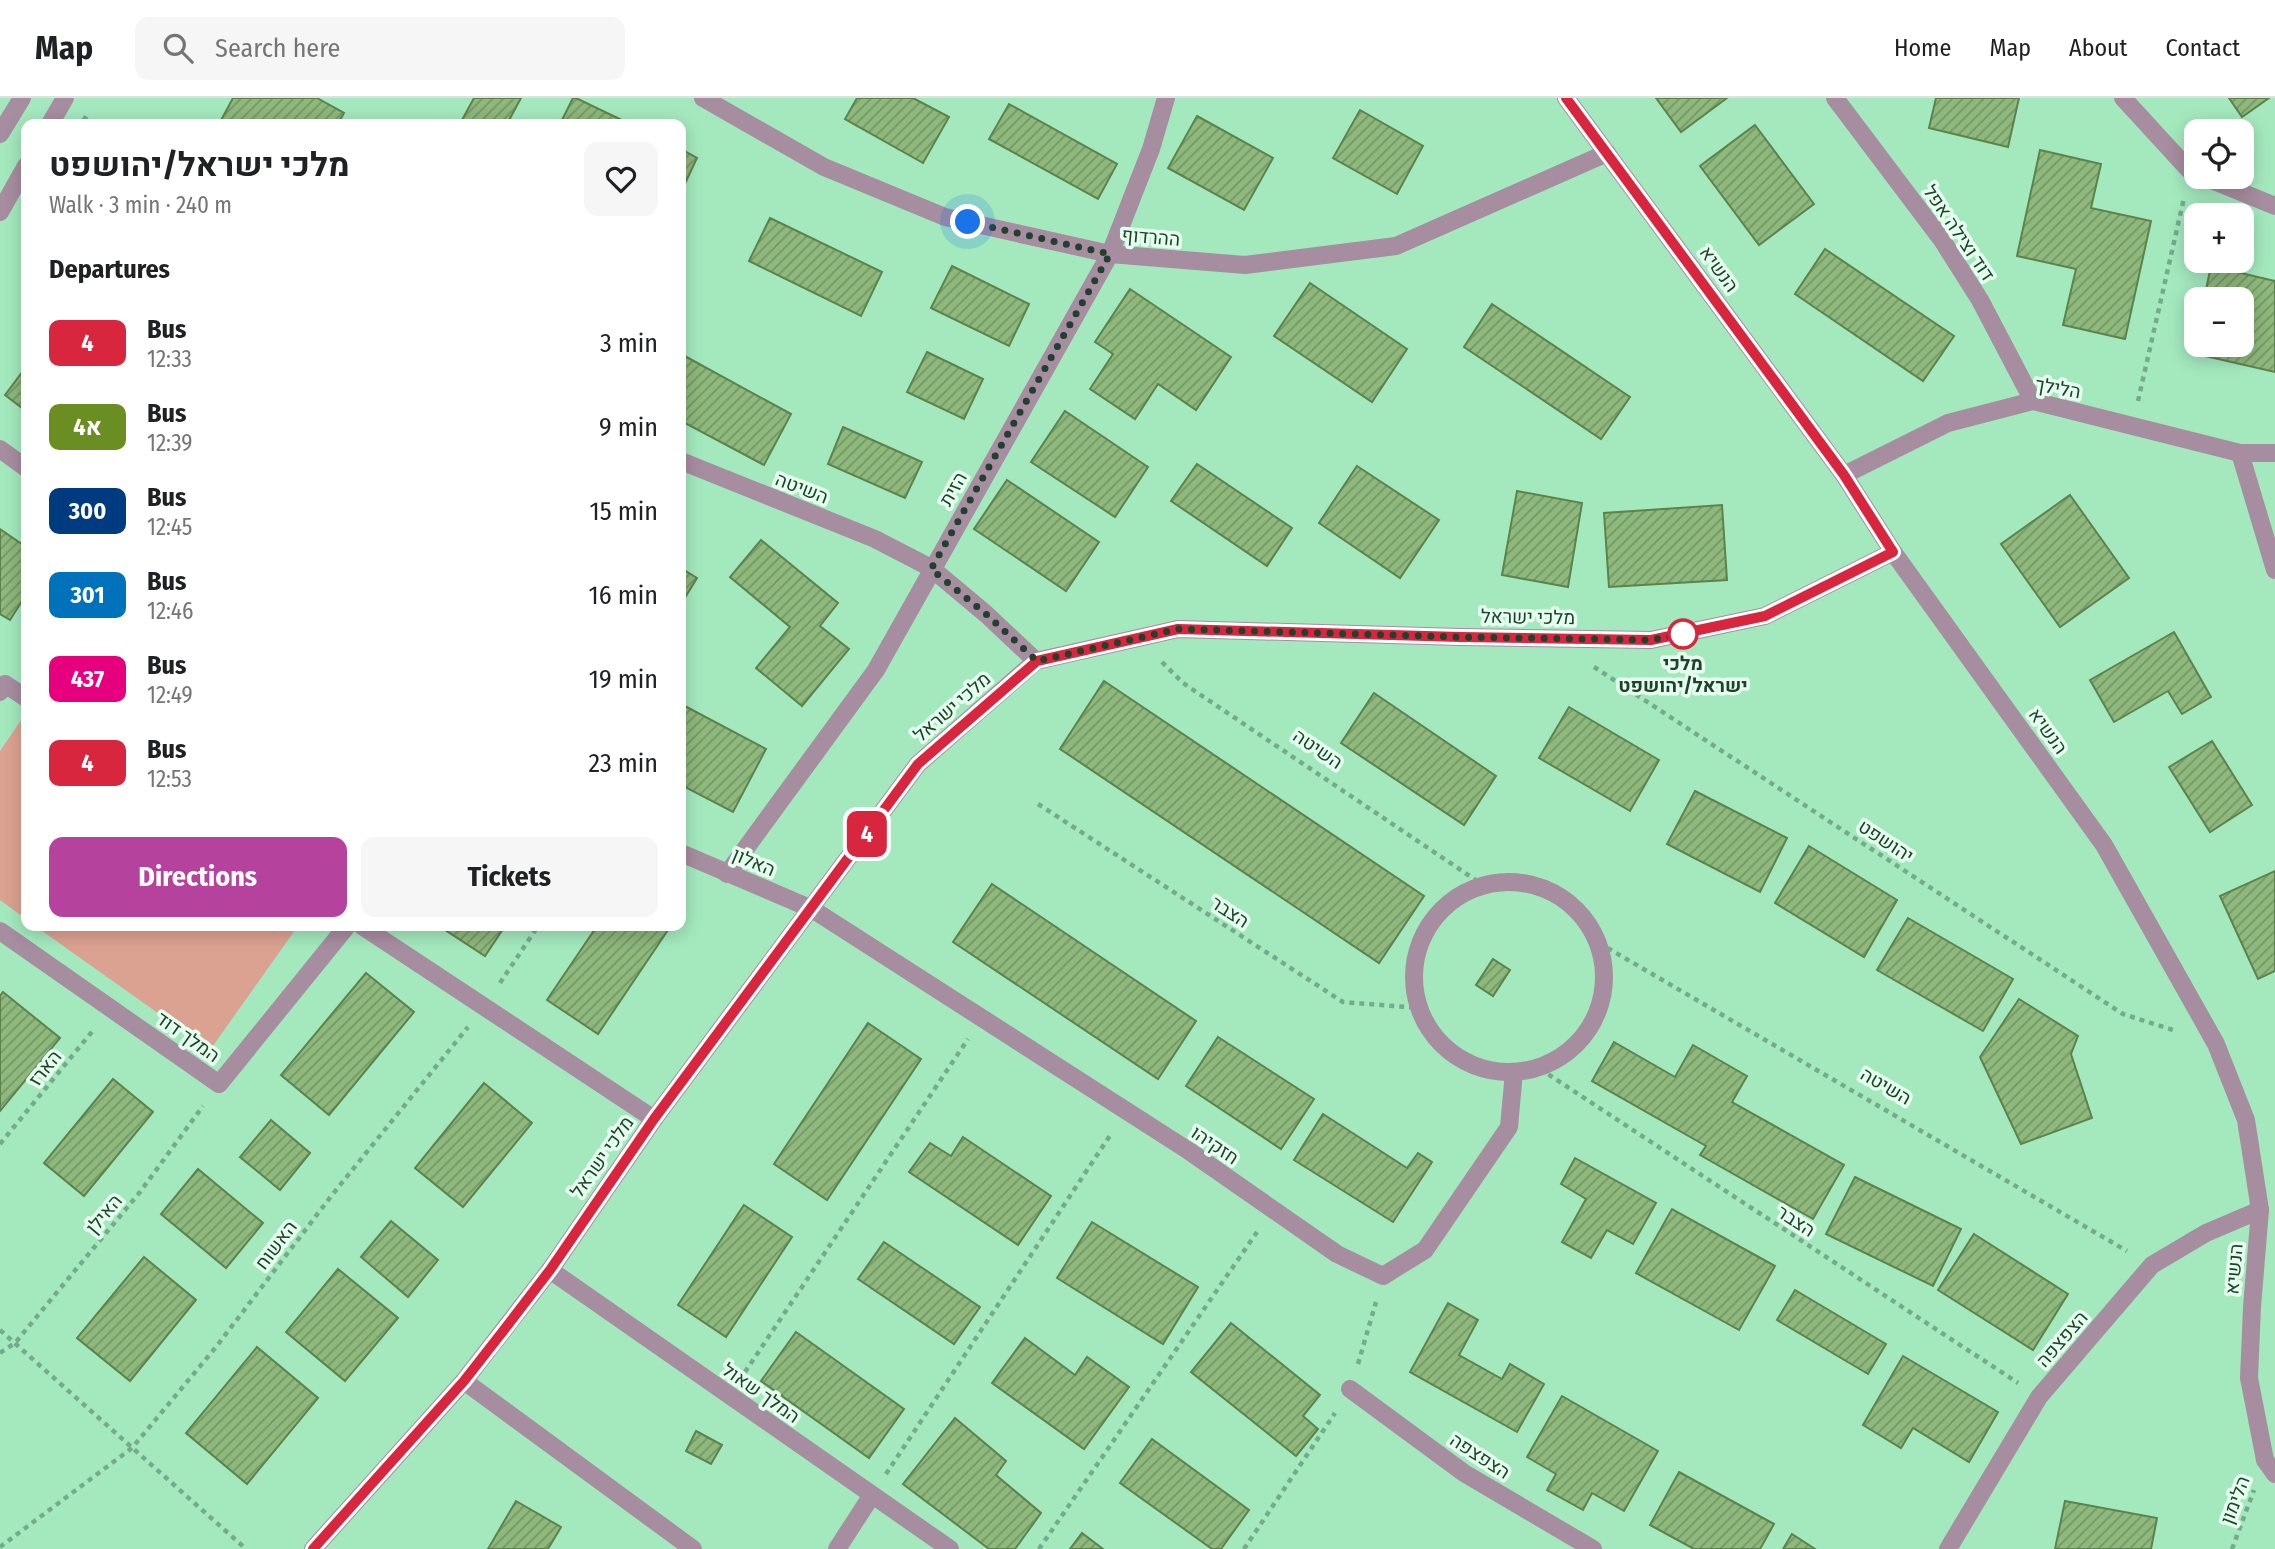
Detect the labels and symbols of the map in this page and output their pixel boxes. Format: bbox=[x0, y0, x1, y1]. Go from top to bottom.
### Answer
street label: דוד וצילה אפל bbox=[1918, 181, 2000, 285]
your location bbox=[950, 204, 985, 239]
street label: ההרדוף bbox=[1121, 223, 1181, 251]
street label: הנשיא bbox=[1695, 242, 1743, 296]
street label: הלילך bbox=[2033, 373, 2083, 403]
street label: השיטה bbox=[772, 467, 832, 509]
street label: הזית bbox=[934, 468, 972, 510]
street label: מלכי ישראל bbox=[1481, 605, 1575, 629]
marker: מלכי ישראל/יהושפט bbox=[1668, 619, 1698, 649]
place label: מלכי ישראל/יהושפט bbox=[1618, 652, 1748, 697]
street label: מלכי ישראל bbox=[909, 667, 995, 747]
street label: הנשיא bbox=[2024, 704, 2072, 758]
street label: השיטה bbox=[1289, 724, 1347, 774]
line badge: 4 bbox=[844, 811, 890, 857]
street label: יהושפט bbox=[1854, 815, 1918, 867]
street label: האלון bbox=[729, 843, 779, 881]
street label: הצבר bbox=[1207, 891, 1253, 933]
street label: המלך דוד bbox=[152, 1007, 224, 1067]
street label: הארז bbox=[24, 1045, 66, 1091]
street label: השיטה bbox=[1856, 1062, 1916, 1110]
street label: מלכי ישראל bbox=[566, 1112, 638, 1202]
street label: חזקיהו bbox=[1187, 1121, 1243, 1169]
street label: האילן bbox=[81, 1190, 127, 1238]
street label: הצבר bbox=[1773, 1200, 1819, 1242]
street label: האשוח bbox=[250, 1216, 302, 1274]
street label: הנשיא bbox=[2220, 1243, 2248, 1295]
street label: הצפצפה bbox=[2031, 1306, 2093, 1372]
street label: המלך שאול bbox=[718, 1358, 804, 1428]
street label: הצפצפה bbox=[1446, 1428, 1514, 1484]
street label: הלימון bbox=[2215, 1473, 2255, 1527]

